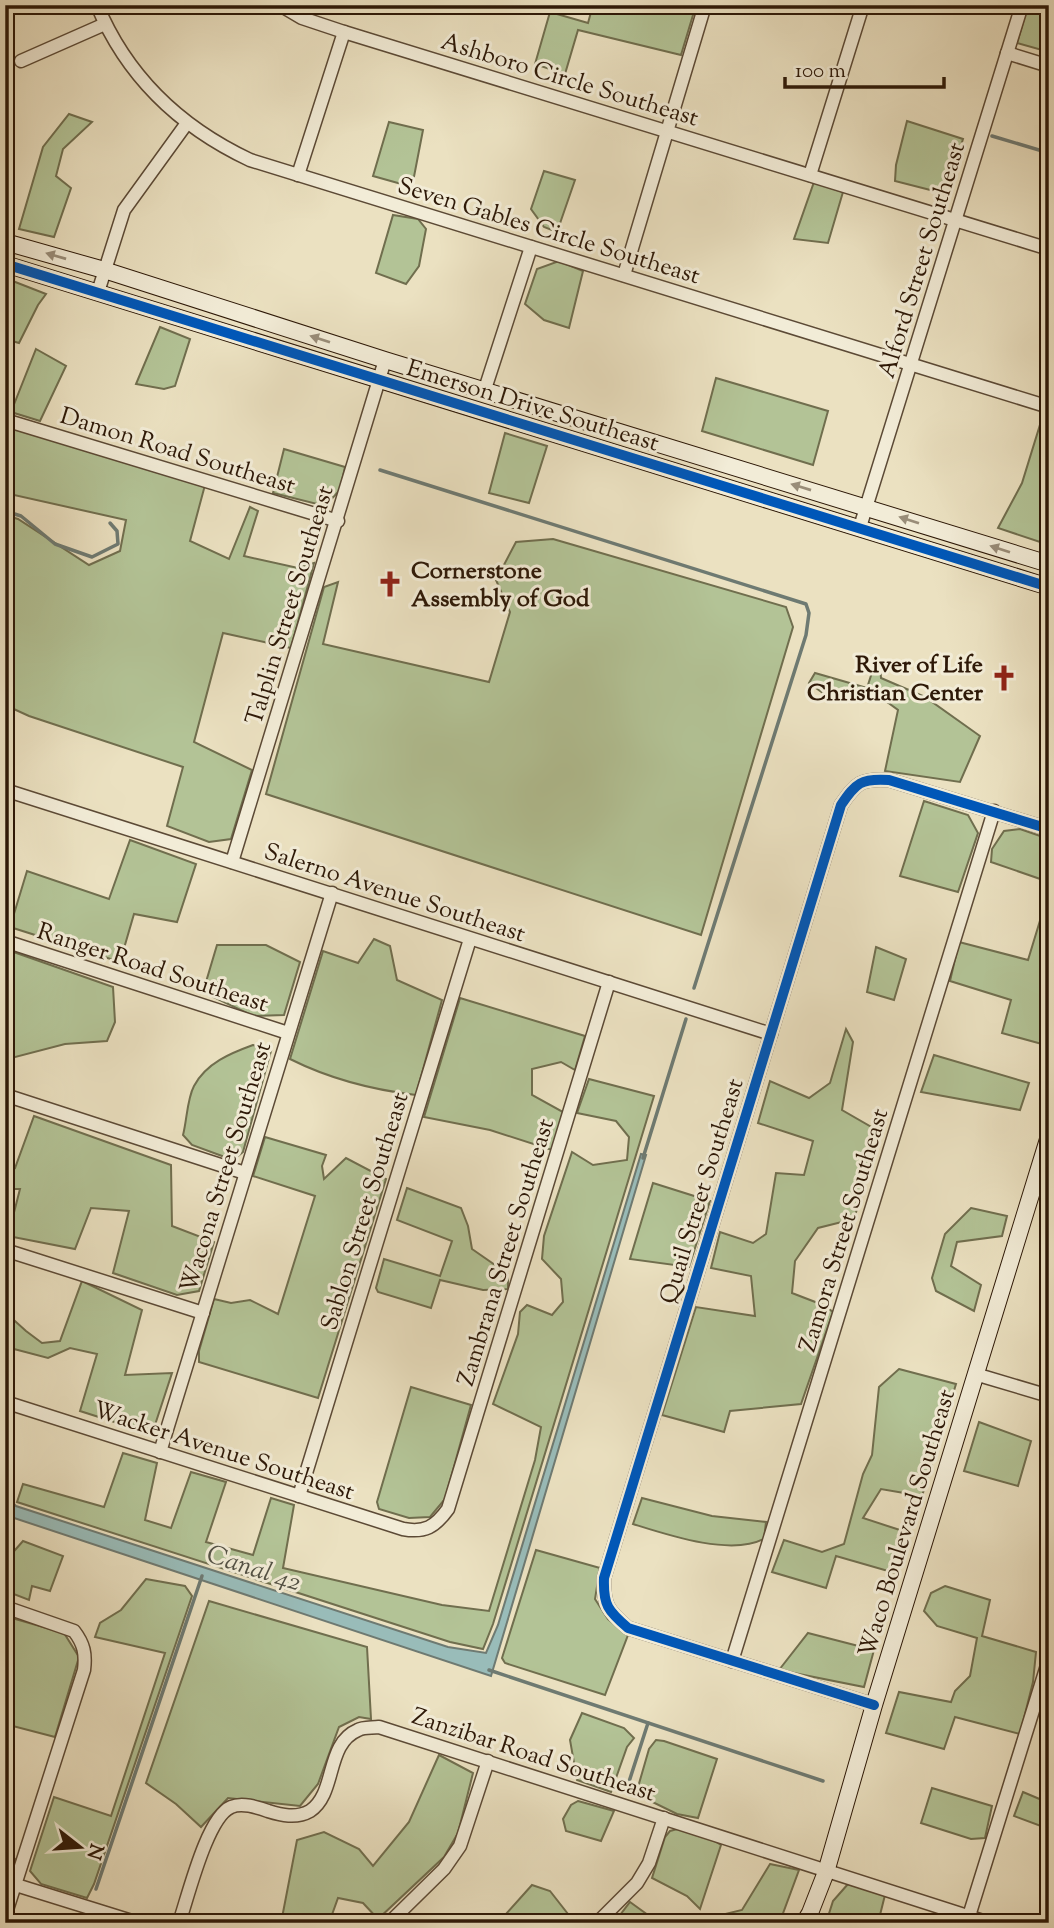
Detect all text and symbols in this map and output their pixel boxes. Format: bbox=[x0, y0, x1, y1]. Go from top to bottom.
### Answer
street label: Ashboro Circle Southeast bbox=[436, 26, 702, 136]
scale bar bbox=[785, 46, 944, 90]
text: 100 m bbox=[795, 57, 846, 87]
street label: Alford Street Southeast bbox=[871, 138, 975, 383]
street label: Seven Gables Circle Southeast bbox=[393, 170, 704, 294]
one-way arrow bbox=[46, 251, 67, 261]
one-way arrow bbox=[309, 334, 330, 344]
street label: Emerson Drive Southeast bbox=[402, 352, 663, 462]
street label: Damon Road Southeast bbox=[56, 400, 299, 504]
one-way arrow bbox=[791, 481, 812, 491]
street label: Talplin Street Southeast bbox=[238, 482, 344, 729]
one-way arrow bbox=[899, 515, 920, 525]
one-way arrow bbox=[990, 543, 1011, 554]
place label: Cornerstone Assembly of God bbox=[411, 555, 590, 617]
church icon: Cornerstone Assembly of God bbox=[375, 569, 405, 599]
place label: River of Life Christian Center bbox=[807, 649, 984, 711]
church icon: River of Life Christian Center bbox=[989, 663, 1019, 693]
street label: Salerno Avenue Southeast bbox=[259, 836, 529, 952]
street label: Ranger Road Southeast bbox=[32, 915, 272, 1022]
street label: Wacona Street Southeast bbox=[173, 1038, 281, 1297]
street label: Quail Street Southeast bbox=[652, 1075, 753, 1308]
street label: Sablon Street Southeast bbox=[314, 1088, 418, 1335]
street label: Zamora Street Southeast bbox=[792, 1105, 898, 1356]
street label: Zambrana Street Southeast bbox=[450, 1115, 564, 1390]
street label: Waco Boulevard Southeast bbox=[851, 1385, 965, 1662]
street label: Wacker Avenue Southeast bbox=[88, 1394, 359, 1510]
water label: Canal 42 bbox=[201, 1537, 305, 1602]
street label: Zanzibar Road Southeast bbox=[407, 1700, 660, 1811]
north arrow bbox=[46, 1812, 116, 1882]
text: N bbox=[79, 1840, 109, 1862]

